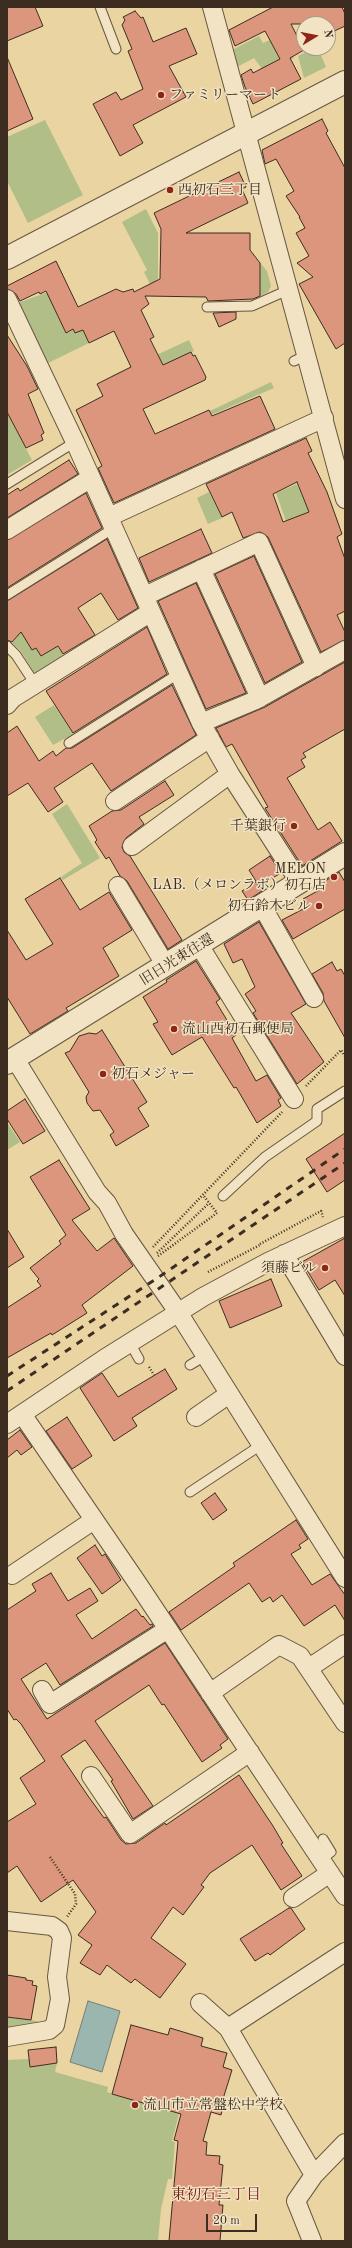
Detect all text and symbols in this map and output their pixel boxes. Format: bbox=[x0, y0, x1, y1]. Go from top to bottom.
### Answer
north arrow bbox=[296, 16, 336, 56]
text: N bbox=[321, 29, 333, 39]
place label: ファミリーマート bbox=[169, 87, 281, 103]
marker: ファミリーマート bbox=[156, 90, 166, 100]
place label: 西初石三丁目 bbox=[178, 182, 262, 198]
marker: 西初石三丁目 bbox=[165, 185, 175, 195]
place label: 千葉銀行 bbox=[230, 818, 286, 834]
marker: 千葉銀行 bbox=[289, 821, 299, 831]
place label: MELON LAB.（メロンラボ）初石店 bbox=[152, 861, 326, 894]
marker: MELON LAB.（メロンラボ）初石店 bbox=[329, 872, 339, 882]
place label: 初石鈴木ビル bbox=[227, 898, 311, 914]
marker: 初石鈴木ビル bbox=[314, 901, 324, 911]
street label: 旧日光東往還 bbox=[137, 931, 217, 989]
place label: 流山西初石郵便局 bbox=[182, 1021, 294, 1037]
marker: 流山西初石郵便局 bbox=[169, 1024, 179, 1034]
place label: 初石メジャー bbox=[111, 1066, 195, 1082]
marker: 初石メジャー bbox=[98, 1069, 108, 1079]
place label: 須藤ビル bbox=[261, 1260, 317, 1276]
marker: 須藤ビル bbox=[320, 1263, 330, 1273]
place label: 流山市立常盤松中学校 bbox=[143, 2097, 283, 2113]
marker: 流山市立常盤松中学校 bbox=[130, 2100, 140, 2110]
district label: 東初石三丁目 bbox=[171, 2186, 261, 2204]
scale bar bbox=[208, 2206, 259, 2232]
text: 20 m bbox=[213, 2215, 240, 2227]

